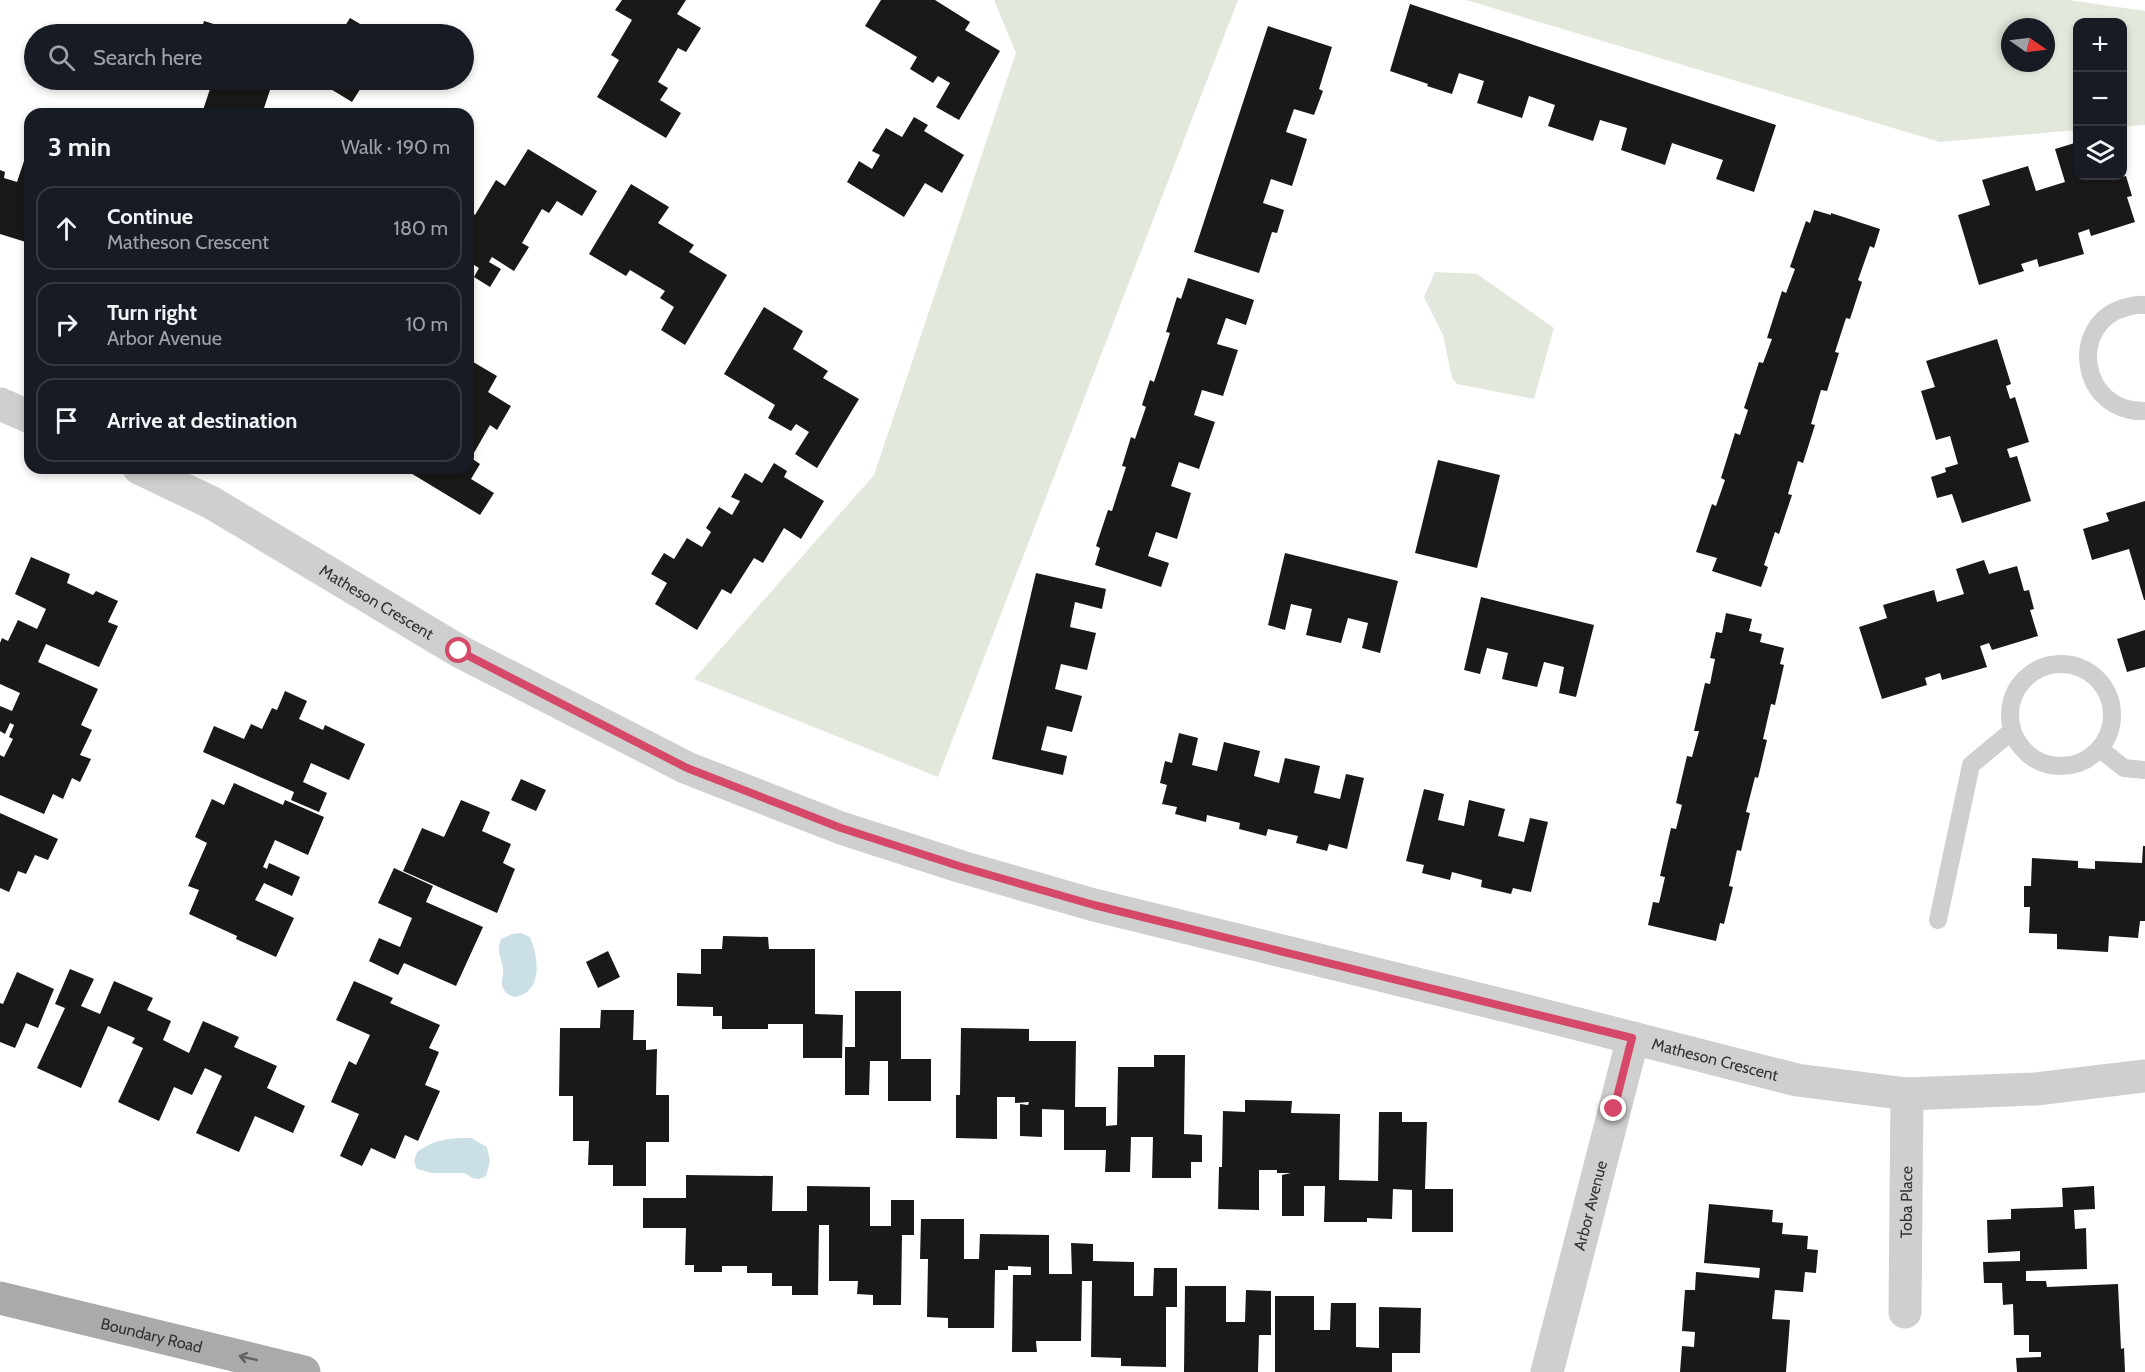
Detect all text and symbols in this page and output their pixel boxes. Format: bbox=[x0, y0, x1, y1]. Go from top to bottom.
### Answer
north arrow bbox=[2001, 18, 2055, 72]
map controls bbox=[2073, 18, 2127, 180]
button: + bbox=[2073, 18, 2127, 72]
search box bbox=[24, 24, 474, 90]
icon: search bbox=[45, 41, 78, 74]
text: Search here bbox=[93, 44, 202, 71]
button: − bbox=[2073, 72, 2127, 126]
button: layers bbox=[2073, 126, 2127, 180]
text: 3 min bbox=[48, 131, 111, 163]
text: Walk · 190 m bbox=[341, 135, 450, 159]
text: Continue bbox=[107, 203, 193, 230]
icon: ahead bbox=[50, 212, 83, 245]
text: 180 m bbox=[393, 216, 448, 240]
text: Matheson Crescent bbox=[107, 230, 269, 254]
text: Turn right bbox=[107, 299, 197, 326]
icon: right bbox=[50, 308, 83, 341]
text: 10 m bbox=[405, 312, 448, 336]
text: Arbor Avenue bbox=[107, 326, 222, 350]
icon: arrive bbox=[50, 404, 83, 437]
text: Arrive at destination bbox=[107, 407, 297, 434]
street label: Matheson Crescent bbox=[316, 561, 438, 644]
route start bbox=[445, 637, 471, 663]
street label: Matheson Crescent bbox=[1650, 1034, 1781, 1085]
route end bbox=[1600, 1095, 1626, 1121]
street label: Arbor Avenue bbox=[1570, 1159, 1611, 1253]
street label: Toba Place bbox=[1897, 1166, 1916, 1238]
street label: Boundary Road bbox=[99, 1314, 204, 1357]
one-way arrow bbox=[238, 1352, 257, 1364]

